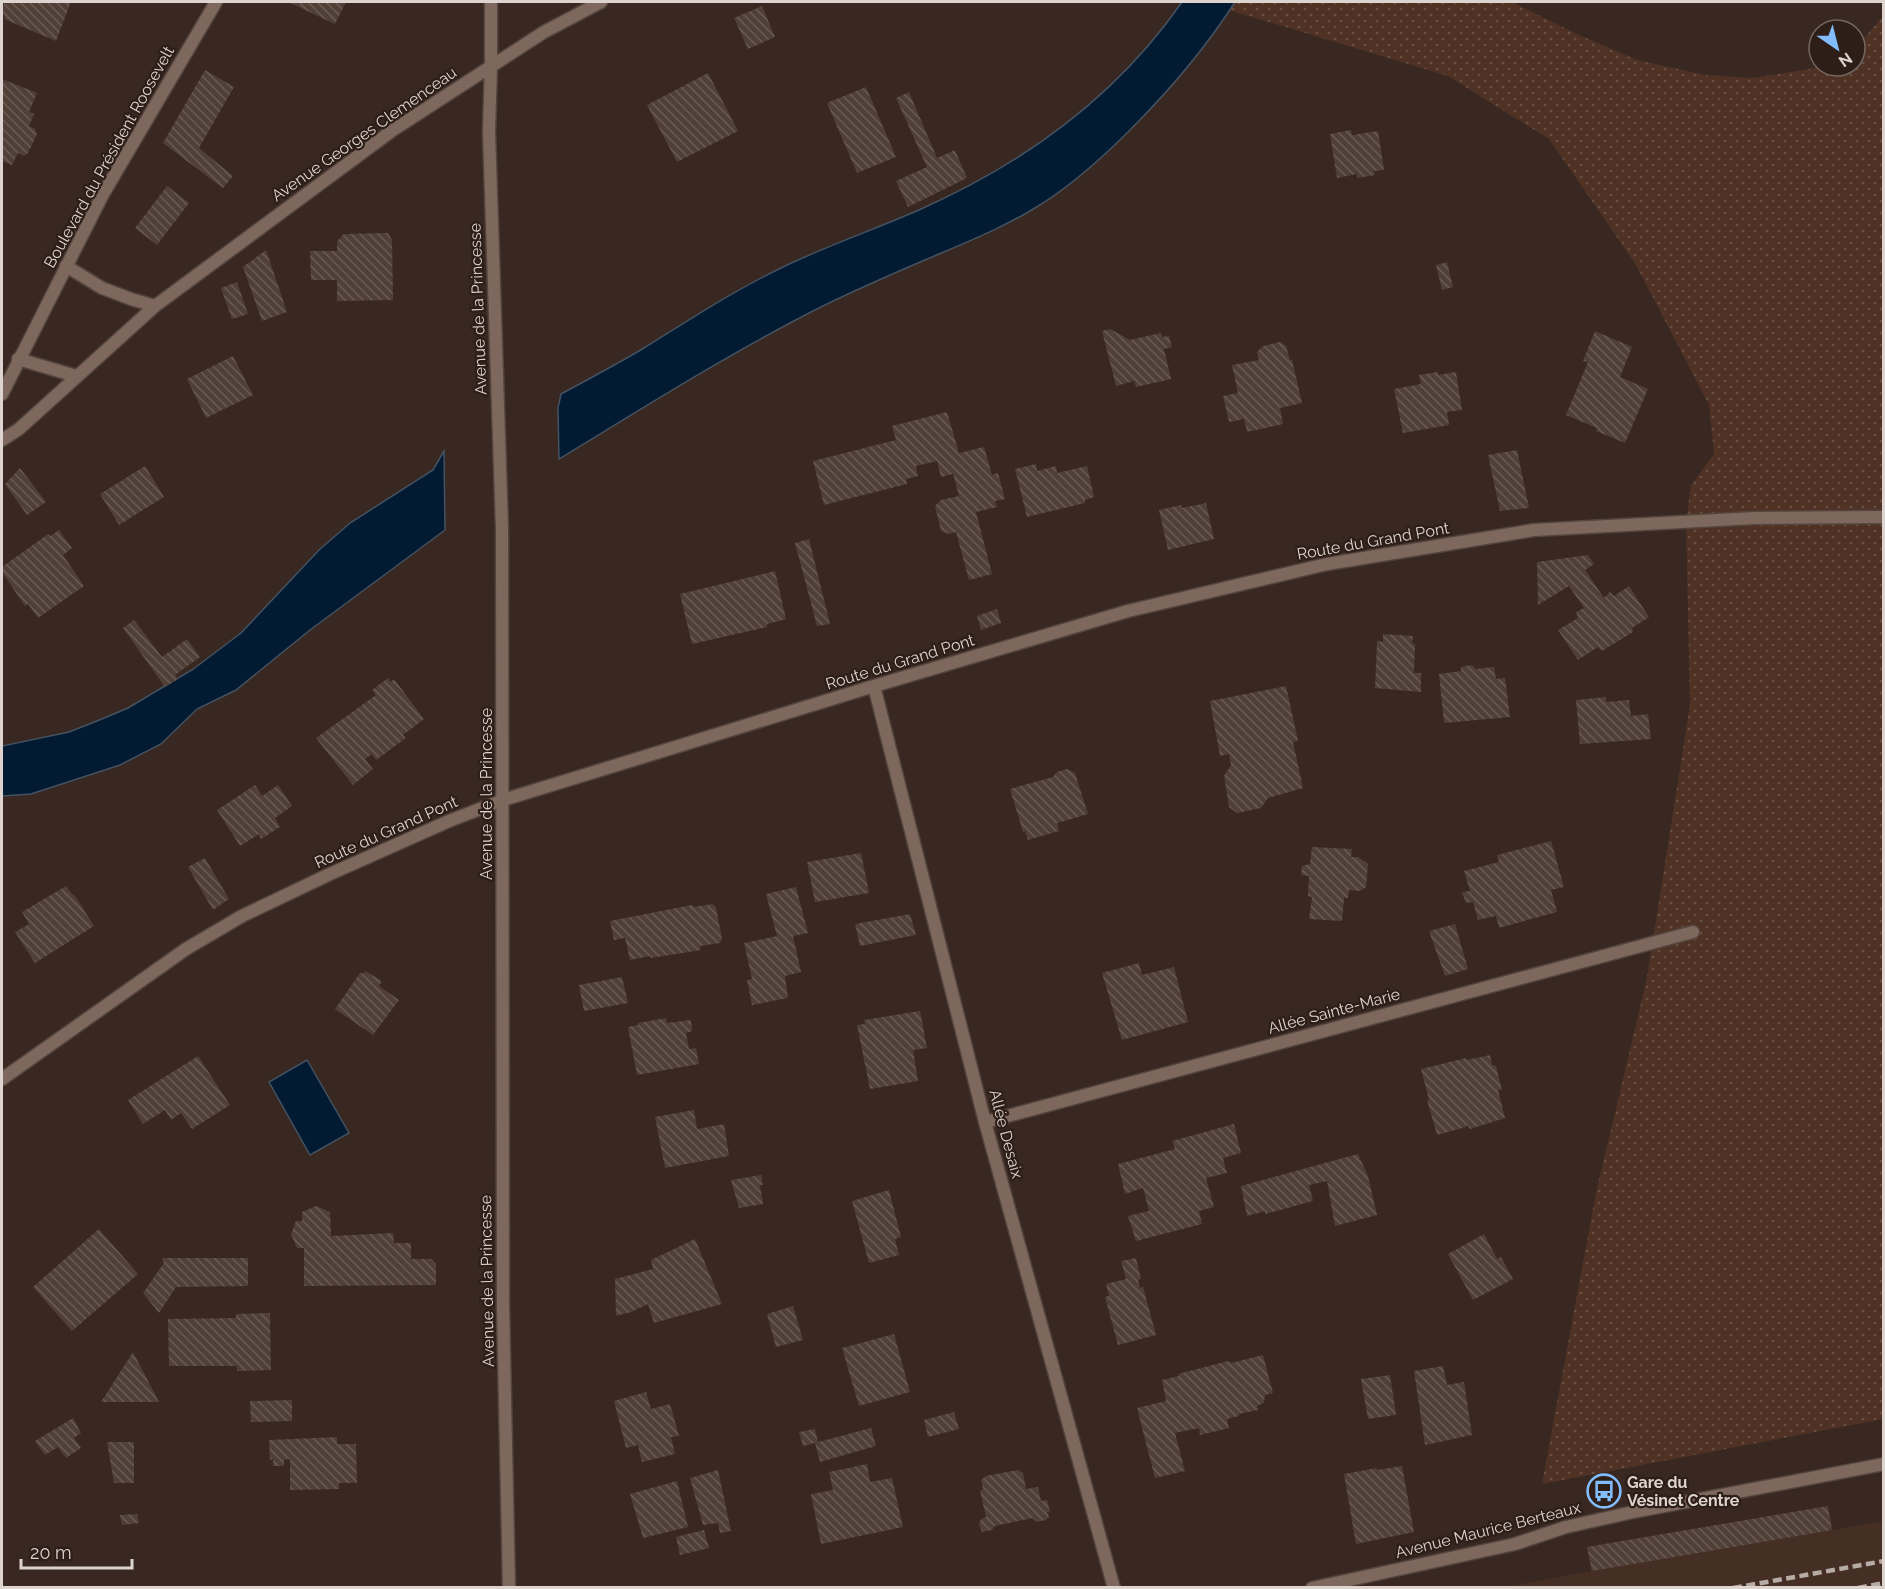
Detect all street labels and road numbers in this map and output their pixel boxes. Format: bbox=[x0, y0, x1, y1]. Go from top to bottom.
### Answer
street label: Boulevard du Président Roosevelt bbox=[40, 42, 178, 271]
street label: Avenue Georges Clemenceau bbox=[268, 63, 460, 205]
street label: Avenue de la Princesse bbox=[466, 223, 490, 395]
street label: Route du Grand Pont bbox=[1295, 518, 1451, 564]
street label: Route du Grand Pont bbox=[823, 630, 977, 694]
street label: Avenue de la Princesse bbox=[477, 708, 496, 880]
street label: Route du Grand Pont bbox=[312, 792, 461, 872]
street label: Allée Sainte-Marie bbox=[1266, 984, 1402, 1038]
street label: Allée Desaix bbox=[985, 1087, 1027, 1181]
street label: Avenue de la Princesse bbox=[476, 1195, 498, 1367]
street label: Avenue Maurice Berteaux bbox=[1393, 1498, 1583, 1562]

